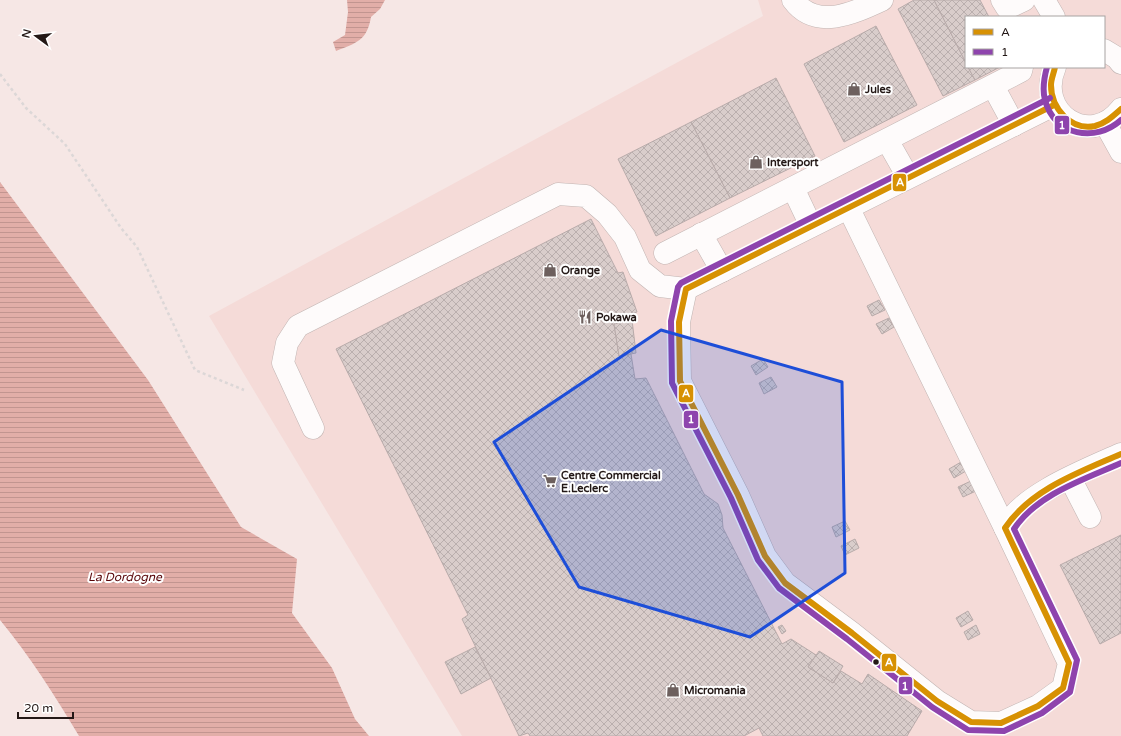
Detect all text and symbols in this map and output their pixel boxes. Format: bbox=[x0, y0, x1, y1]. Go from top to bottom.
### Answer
north arrow bbox=[16, 16, 56, 56]
legend bbox=[965, 16, 1105, 68]
text: A bbox=[1001, 25, 1010, 39]
text: N bbox=[19, 28, 34, 39]
text: 1 bbox=[1001, 45, 1009, 59]
shop icon: Jules bbox=[846, 81, 862, 97]
place label: Jules bbox=[864, 83, 892, 96]
line badge: 1 bbox=[1054, 115, 1070, 135]
text: 1 bbox=[1059, 119, 1066, 132]
shop icon: Intersport bbox=[748, 154, 764, 170]
place label: Intersport bbox=[767, 156, 819, 170]
line badge: A bbox=[892, 173, 907, 192]
text: A bbox=[896, 176, 904, 189]
shop icon: Orange bbox=[542, 262, 558, 278]
place label: Orange bbox=[561, 264, 601, 278]
restaurant icon: Pokawa bbox=[577, 309, 593, 325]
place label: Pokawa bbox=[596, 311, 637, 324]
line badge: A bbox=[678, 384, 694, 403]
text: A bbox=[682, 387, 690, 400]
line badge: 1 bbox=[683, 410, 699, 429]
text: 1 bbox=[688, 413, 695, 426]
place label: Centre Commercial E.Leclerc bbox=[561, 469, 661, 495]
supermarket icon: Centre Commercial E.Leclerc bbox=[542, 473, 558, 489]
water label: La Dordogne bbox=[88, 570, 163, 584]
line badge: A bbox=[881, 653, 897, 672]
text: A bbox=[885, 656, 893, 669]
unlabelled marker bbox=[871, 657, 881, 667]
line badge: 1 bbox=[898, 676, 913, 695]
text: 1 bbox=[902, 680, 909, 693]
shop icon: Micromania bbox=[665, 682, 681, 698]
place label: Micromania bbox=[684, 684, 746, 697]
scale bar bbox=[18, 694, 73, 720]
text: 20 m bbox=[24, 701, 53, 715]

